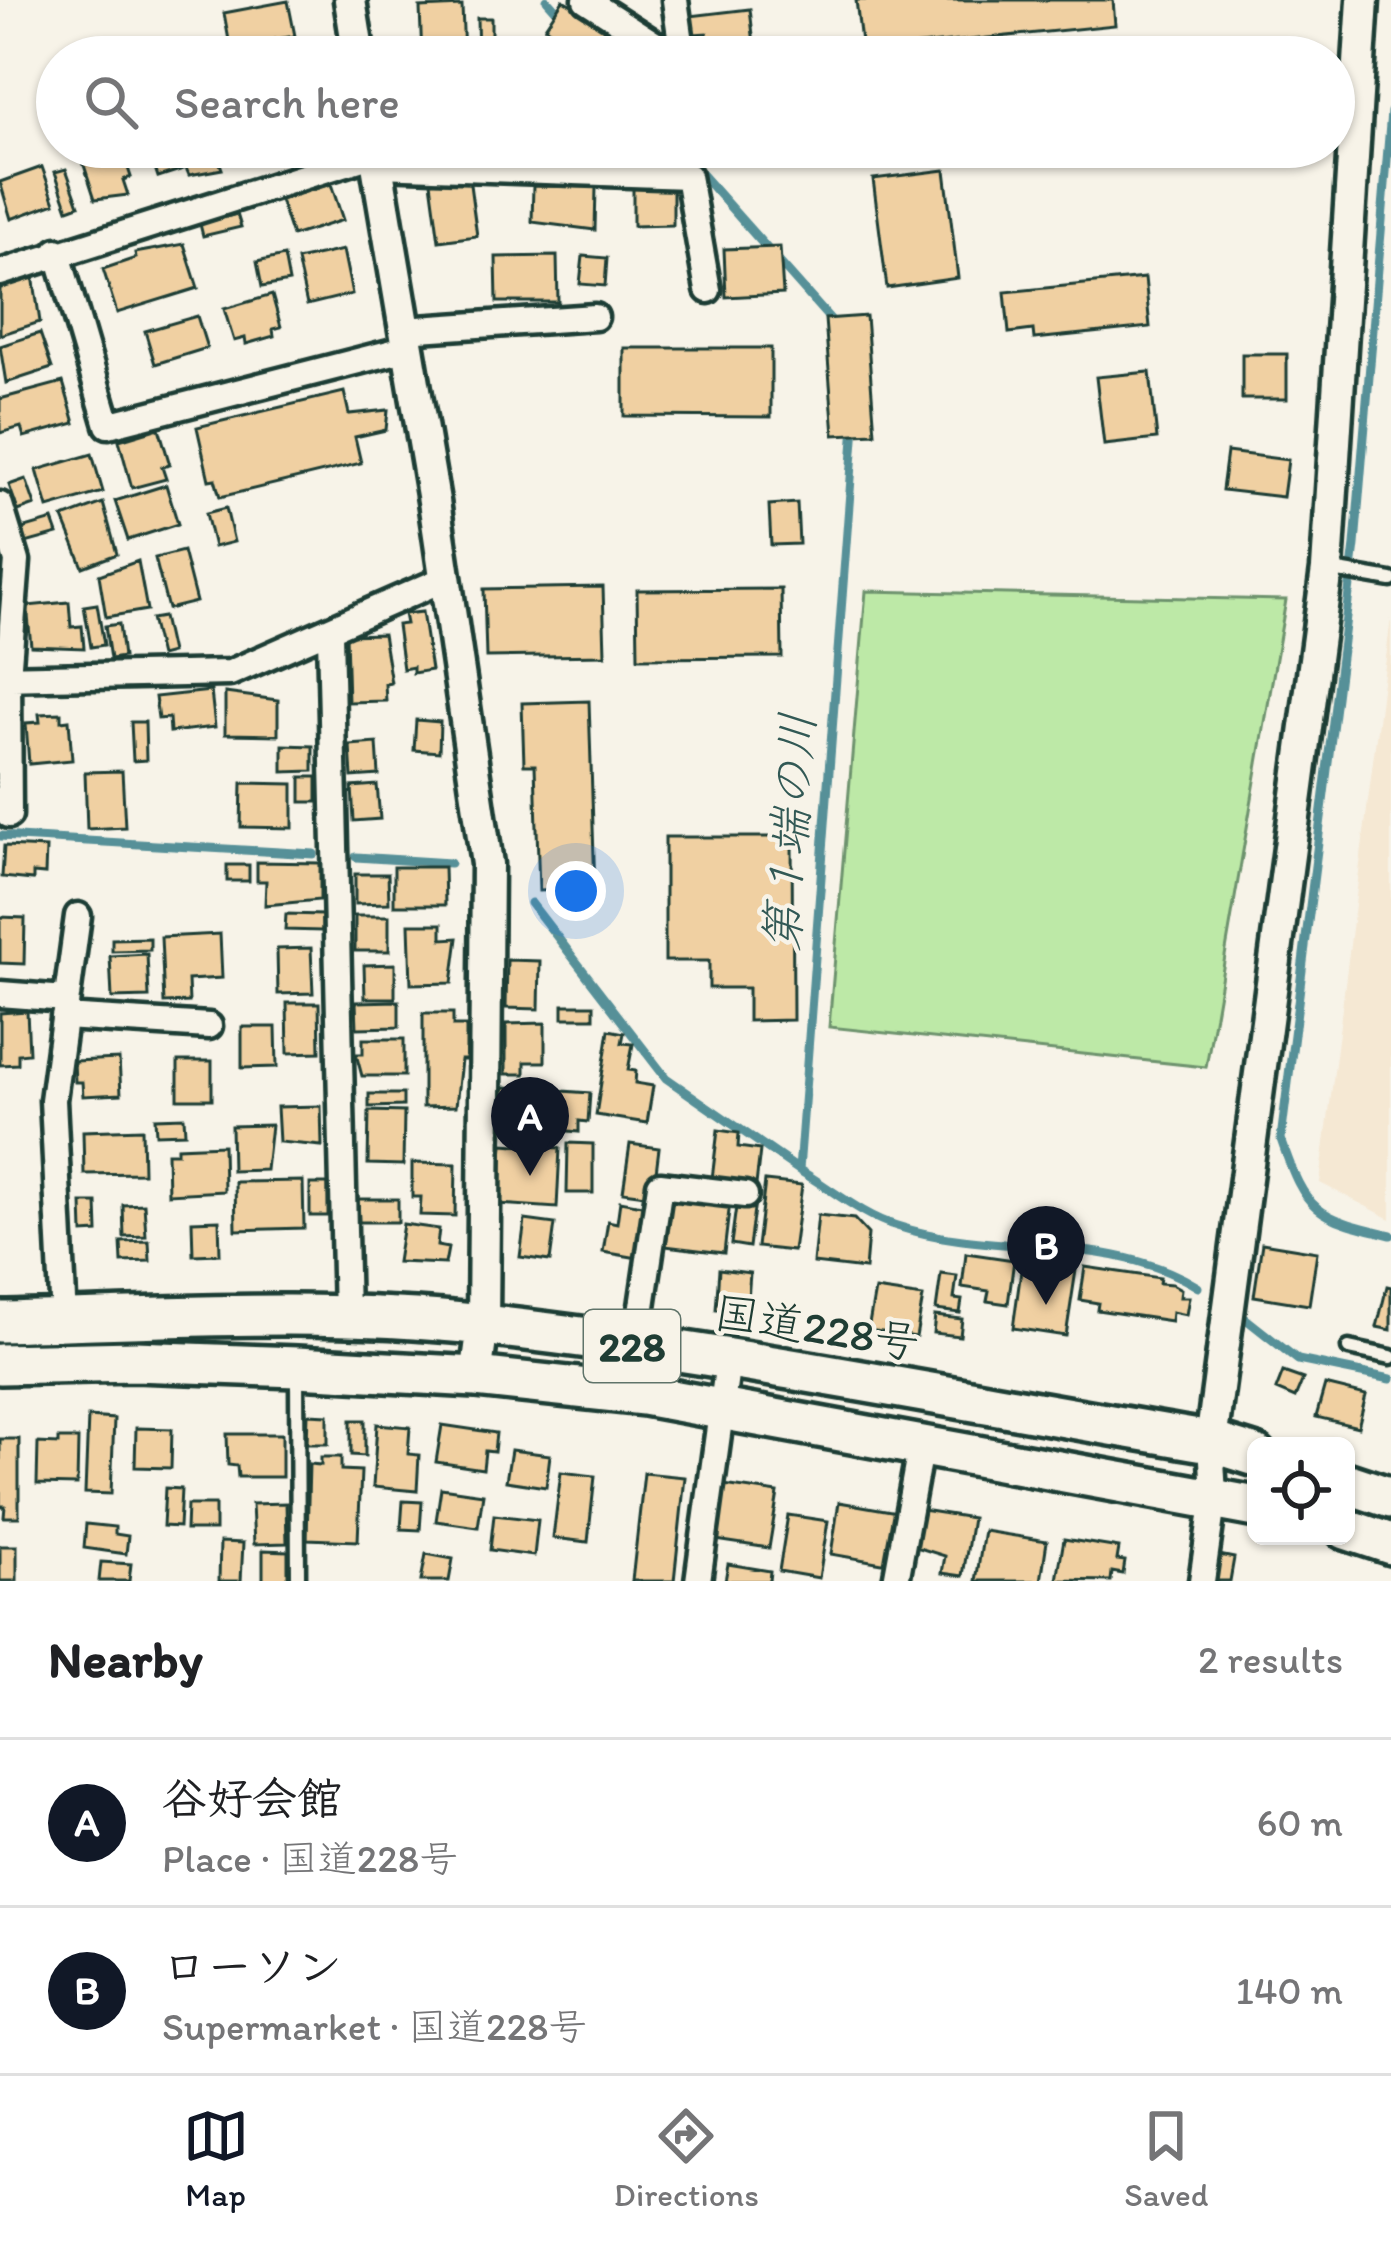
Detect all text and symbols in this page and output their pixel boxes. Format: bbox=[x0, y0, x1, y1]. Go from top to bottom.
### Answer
search box bbox=[36, 36, 1355, 168]
icon: search bbox=[78, 69, 144, 135]
text: Search here bbox=[174, 75, 400, 129]
water label: 第１端の川 bbox=[752, 710, 826, 954]
your location bbox=[546, 861, 606, 921]
pin: A bbox=[491, 1077, 569, 1176]
pin: B bbox=[1007, 1206, 1085, 1305]
street label: 国道228号 bbox=[711, 1284, 923, 1370]
road number: 228 bbox=[584, 1310, 680, 1382]
map controls bbox=[1247, 1437, 1355, 1545]
button: locate bbox=[1247, 1437, 1355, 1545]
text: Nearby bbox=[48, 1629, 203, 1690]
text: 2 results bbox=[1198, 1636, 1343, 1683]
text: 谷好会館 bbox=[162, 1771, 342, 1825]
text: A bbox=[75, 1799, 99, 1846]
text: 60 m bbox=[1257, 1799, 1343, 1846]
text: Place · 国道228号 bbox=[162, 1835, 458, 1882]
text: ローソン bbox=[162, 1939, 342, 1993]
text: B bbox=[74, 1967, 100, 2014]
text: 140 m bbox=[1236, 1967, 1343, 2014]
text: Supermarket · 国道228号 bbox=[162, 2003, 587, 2050]
tab: Map bbox=[183, 2103, 249, 2214]
tab: Directions bbox=[614, 2103, 759, 2214]
tab: Saved bbox=[1124, 2103, 1208, 2214]

